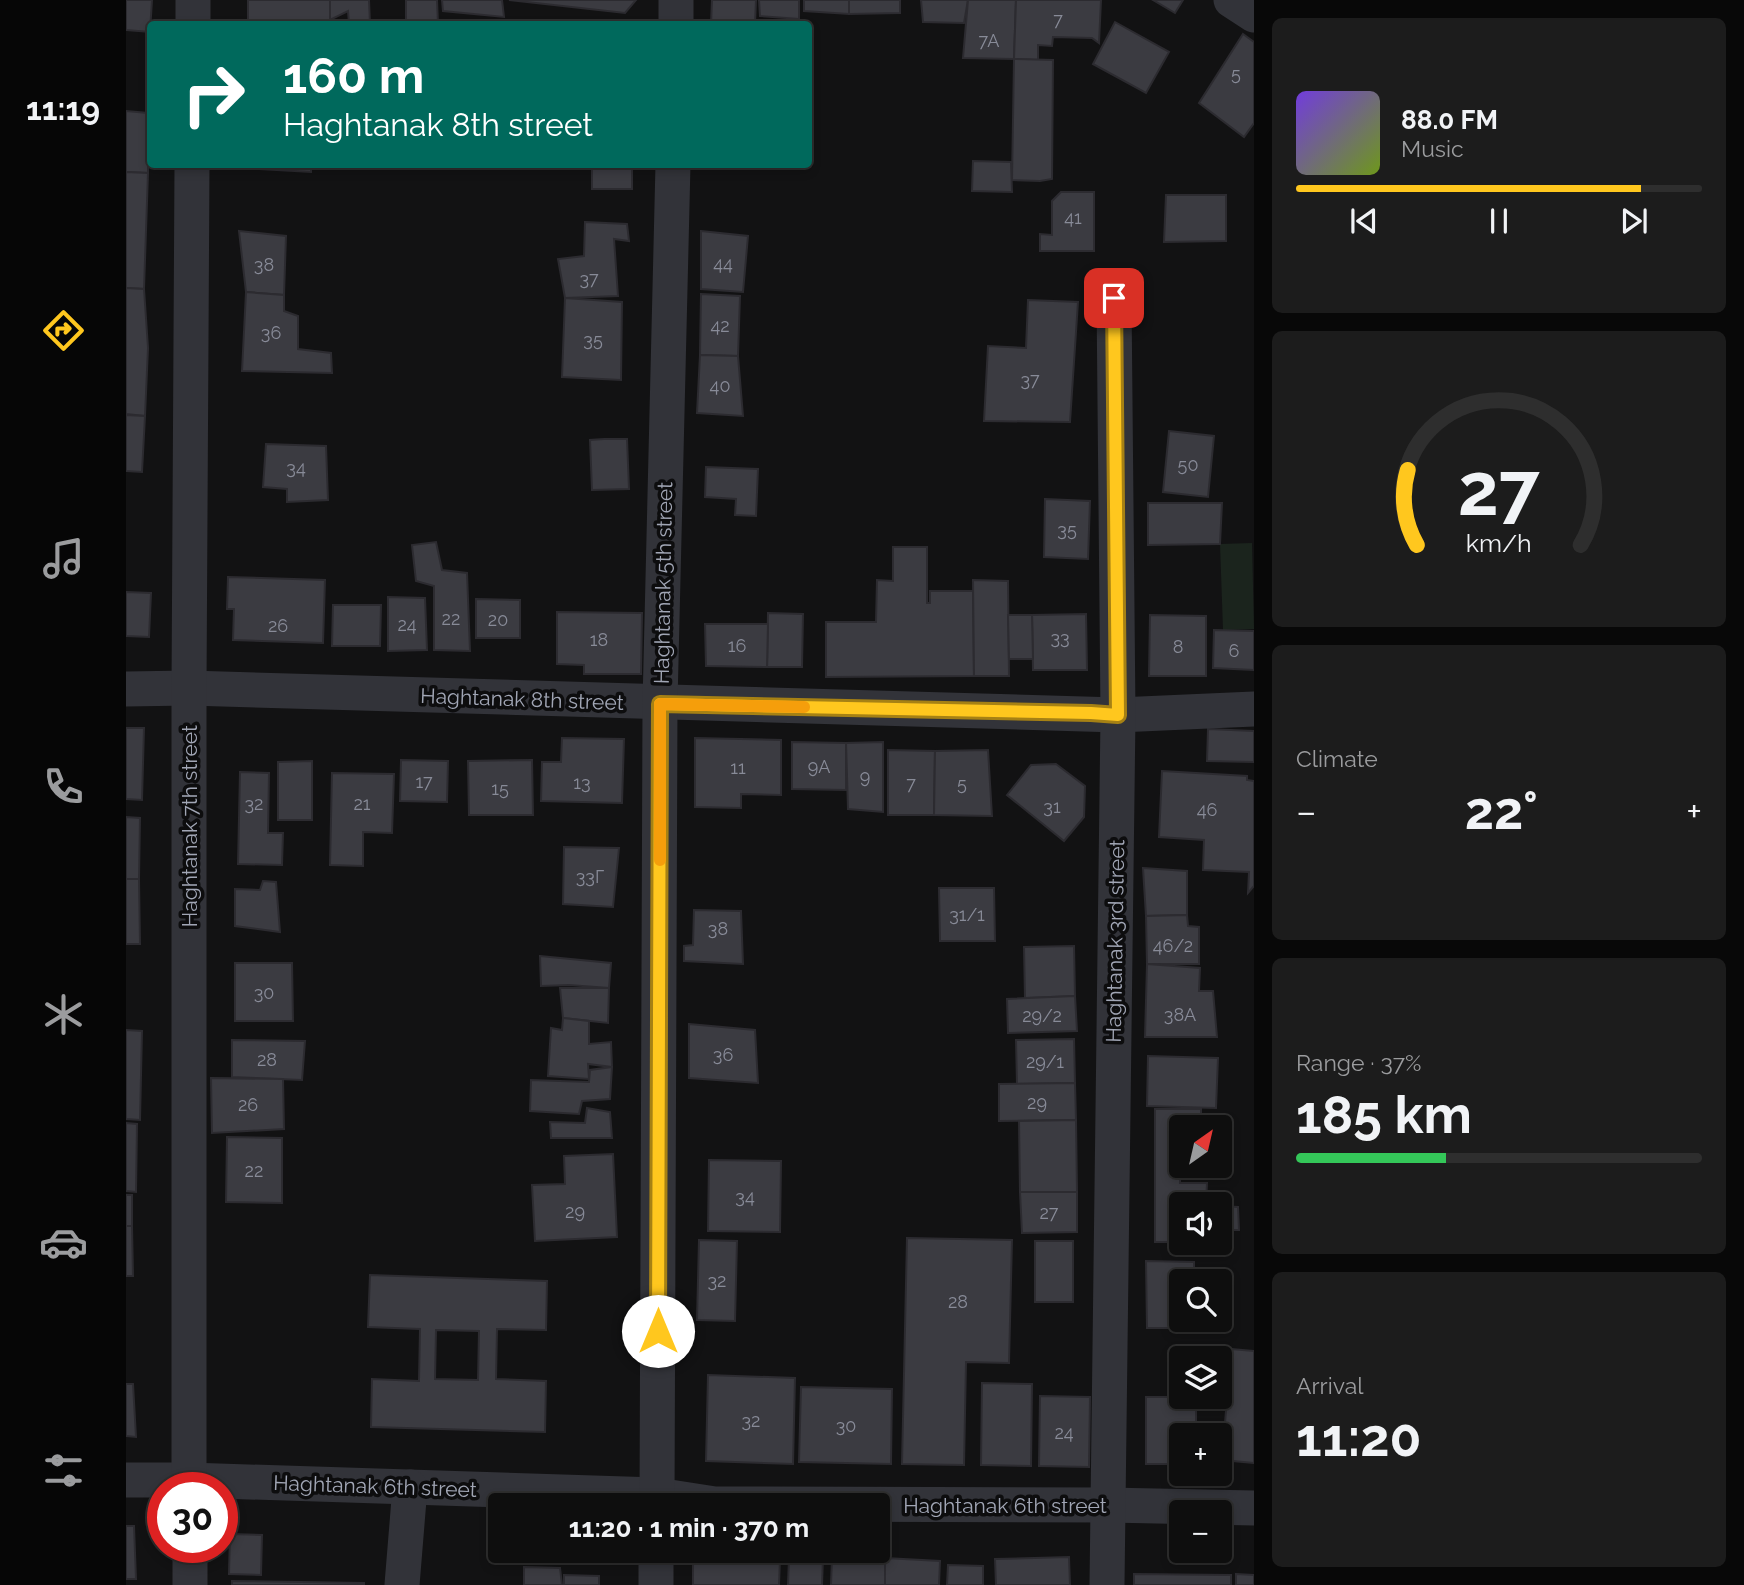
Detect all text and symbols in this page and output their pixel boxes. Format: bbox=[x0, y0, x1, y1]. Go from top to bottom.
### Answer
house number: 7 bbox=[1053, 9, 1063, 30]
house number: 7А bbox=[979, 30, 1000, 51]
text: 160 m bbox=[283, 47, 424, 104]
icon: right bbox=[168, 49, 259, 140]
house number: 5 bbox=[1231, 63, 1241, 84]
text: 11:19 bbox=[26, 90, 100, 127]
text: 88.0 FM bbox=[1401, 105, 1498, 135]
text: Haghtanak 8th street bbox=[283, 106, 593, 143]
text: Music bbox=[1401, 135, 1464, 162]
icon: previous bbox=[1345, 202, 1383, 240]
icon: pause bbox=[1480, 202, 1518, 240]
icon: next bbox=[1615, 202, 1653, 240]
house number: 41 bbox=[1064, 207, 1082, 228]
house number: 44 bbox=[713, 253, 733, 274]
house number: 38 bbox=[254, 254, 274, 275]
house number: 37 bbox=[579, 268, 599, 289]
pin bbox=[1084, 268, 1144, 328]
icon: arrive bbox=[1095, 279, 1133, 317]
icon: directions bbox=[39, 306, 88, 355]
house number: 42 bbox=[710, 315, 730, 336]
house number: 36 bbox=[261, 322, 281, 343]
house number: 35 bbox=[583, 329, 603, 350]
house number: 37 bbox=[1020, 369, 1040, 390]
house number: 40 bbox=[710, 375, 730, 396]
text: 27 bbox=[1458, 448, 1540, 533]
house number: 50 bbox=[1178, 454, 1198, 475]
house number: 34 bbox=[286, 457, 306, 478]
street label: Haghtanak 5th street bbox=[649, 482, 677, 684]
house number: 35 bbox=[1057, 519, 1077, 540]
text: km/h bbox=[1466, 528, 1532, 558]
icon: music bbox=[39, 534, 88, 583]
house number: 22 bbox=[442, 608, 460, 629]
house number: 20 bbox=[488, 609, 508, 630]
house number: 24 bbox=[397, 614, 417, 635]
house number: 26 bbox=[268, 615, 288, 636]
house number: 33 bbox=[1050, 627, 1070, 648]
house number: 18 bbox=[590, 629, 608, 650]
house number: 16 bbox=[728, 635, 746, 656]
house number: 8 bbox=[1173, 636, 1183, 657]
house number: 6 bbox=[1229, 640, 1240, 661]
street label: Haghtanak 8th street bbox=[420, 683, 624, 715]
street label: Haghtanak 7th street bbox=[177, 725, 202, 927]
text: Climate bbox=[1296, 745, 1378, 772]
house number: 9А bbox=[808, 756, 830, 777]
house number: 11 bbox=[730, 757, 746, 778]
icon: phone bbox=[39, 762, 88, 811]
house number: 9 bbox=[860, 766, 870, 787]
house number: 17 bbox=[415, 771, 433, 792]
house number: 13 bbox=[573, 772, 591, 793]
house number: 7 bbox=[906, 773, 916, 794]
house number: 5 bbox=[957, 773, 967, 794]
house number: 15 bbox=[491, 778, 509, 799]
text: 22° bbox=[1465, 780, 1538, 841]
text: − bbox=[1296, 789, 1316, 834]
text: + bbox=[1686, 789, 1702, 834]
house number: 32 bbox=[245, 793, 264, 814]
house number: 21 bbox=[353, 793, 371, 814]
house number: 31 bbox=[1043, 796, 1061, 817]
house number: 46 bbox=[1197, 799, 1217, 820]
street label: Haghtanak 3rd street bbox=[1101, 839, 1129, 1043]
house number: 33Г bbox=[576, 866, 604, 887]
house number: 31/1 bbox=[949, 904, 985, 925]
house number: 38 bbox=[708, 918, 728, 939]
house number: 46/2 bbox=[1153, 935, 1193, 956]
house number: 30 bbox=[254, 982, 274, 1003]
icon: climate bbox=[39, 990, 88, 1039]
house number: 38А bbox=[1164, 1004, 1196, 1025]
house number: 29/2 bbox=[1022, 1005, 1062, 1026]
house number: 36 bbox=[713, 1044, 733, 1065]
house number: 28 bbox=[257, 1049, 277, 1070]
text: Range · 37% bbox=[1296, 1049, 1421, 1076]
house number: 29/1 bbox=[1026, 1051, 1064, 1072]
text: 185 km bbox=[1296, 1084, 1472, 1145]
house number: 29 bbox=[1027, 1092, 1047, 1113]
house number: 26 bbox=[238, 1094, 258, 1115]
north arrow bbox=[1169, 1115, 1232, 1178]
map controls bbox=[1169, 1115, 1232, 1563]
house number: 22 bbox=[245, 1160, 263, 1181]
house number: 34 bbox=[735, 1186, 755, 1207]
button: sound bbox=[1169, 1192, 1232, 1255]
house number: 29 bbox=[565, 1201, 585, 1222]
house number: 27 bbox=[1039, 1202, 1059, 1223]
icon: car bbox=[39, 1218, 88, 1267]
button: search bbox=[1169, 1269, 1232, 1332]
house number: 32 bbox=[708, 1270, 727, 1291]
house number: 28 bbox=[948, 1291, 968, 1312]
position arrow bbox=[621, 1294, 695, 1368]
button: layers bbox=[1169, 1346, 1232, 1409]
text: Arrival bbox=[1296, 1372, 1363, 1399]
text: 11:20 bbox=[1296, 1407, 1421, 1468]
house number: 32 bbox=[742, 1410, 761, 1431]
house number: 30 bbox=[836, 1415, 856, 1436]
house number: 24 bbox=[1054, 1422, 1074, 1443]
button: + bbox=[1169, 1423, 1232, 1486]
icon: filters bbox=[39, 1446, 88, 1495]
street label: Haghtanak 6th street bbox=[273, 1470, 477, 1502]
speed limit sign: 30 bbox=[147, 1472, 238, 1563]
street label: Haghtanak 6th street bbox=[903, 1493, 1107, 1518]
button: − bbox=[1169, 1500, 1232, 1563]
text: 11:20 · 1 min · 370 m bbox=[569, 1513, 809, 1543]

